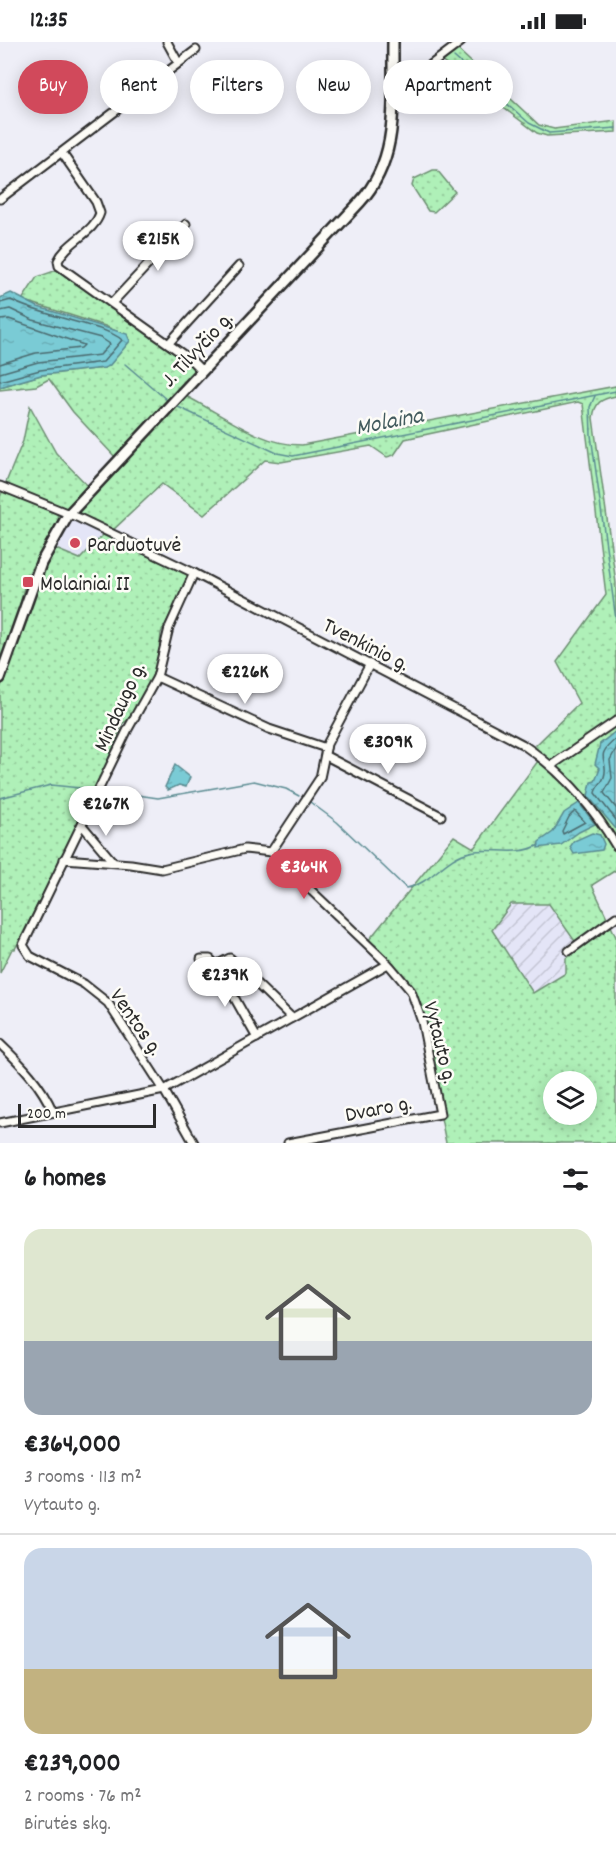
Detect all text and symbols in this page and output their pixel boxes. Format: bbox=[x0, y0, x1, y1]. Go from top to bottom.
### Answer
text: 12:35 bbox=[30, 6, 68, 37]
chip: Buy bbox=[18, 60, 88, 114]
chip: Rent bbox=[100, 60, 178, 114]
chip: Filters bbox=[190, 60, 284, 114]
chip: New bbox=[296, 60, 371, 114]
chip: Apartment bbox=[383, 60, 513, 114]
pin: €215K bbox=[116, 221, 200, 272]
text: €215K bbox=[137, 226, 179, 254]
street label: J. Tilvyčio g. bbox=[155, 305, 242, 395]
water label: Molaina bbox=[353, 399, 428, 446]
place label: Parduotuvė bbox=[87, 531, 181, 562]
marker: Parduotuvė bbox=[68, 536, 82, 550]
place label: Molainiai II bbox=[40, 570, 130, 601]
marker: Molainiai II bbox=[21, 575, 35, 589]
street label: Tvenkinio g. bbox=[317, 611, 414, 681]
pin: €226K bbox=[203, 654, 287, 705]
street label: Mindaugo g. bbox=[87, 658, 155, 757]
text: €226K bbox=[221, 659, 269, 687]
pin: €309K bbox=[346, 724, 430, 775]
text: €309K bbox=[363, 729, 413, 757]
pin: €267K bbox=[64, 786, 148, 837]
text: €267K bbox=[83, 791, 129, 819]
pin: €364K bbox=[262, 849, 346, 900]
text: €364K bbox=[280, 854, 328, 882]
pin: €239K bbox=[183, 957, 267, 1008]
text: €239K bbox=[201, 962, 249, 990]
street label: Ventos g. bbox=[101, 983, 170, 1063]
street label: Vytauto g. bbox=[413, 999, 464, 1087]
map controls bbox=[543, 1071, 597, 1125]
button: layers bbox=[543, 1071, 597, 1125]
street label: Dvaro g. bbox=[343, 1089, 415, 1132]
scale bar bbox=[18, 1101, 156, 1128]
text: 200 m bbox=[27, 1103, 66, 1126]
text: 6 homes bbox=[24, 1161, 106, 1198]
icon: filters bbox=[559, 1163, 592, 1196]
icon: home bbox=[254, 1268, 362, 1376]
text: €364,000 bbox=[24, 1427, 121, 1464]
text: 3 rooms · 113 m² bbox=[24, 1464, 142, 1492]
text: Vytauto g. bbox=[24, 1492, 100, 1520]
icon: home bbox=[254, 1587, 362, 1695]
text: €239,000 bbox=[24, 1746, 121, 1783]
text: 2 rooms · 76 m² bbox=[24, 1783, 142, 1811]
text: Birutės skg. bbox=[24, 1811, 111, 1839]

